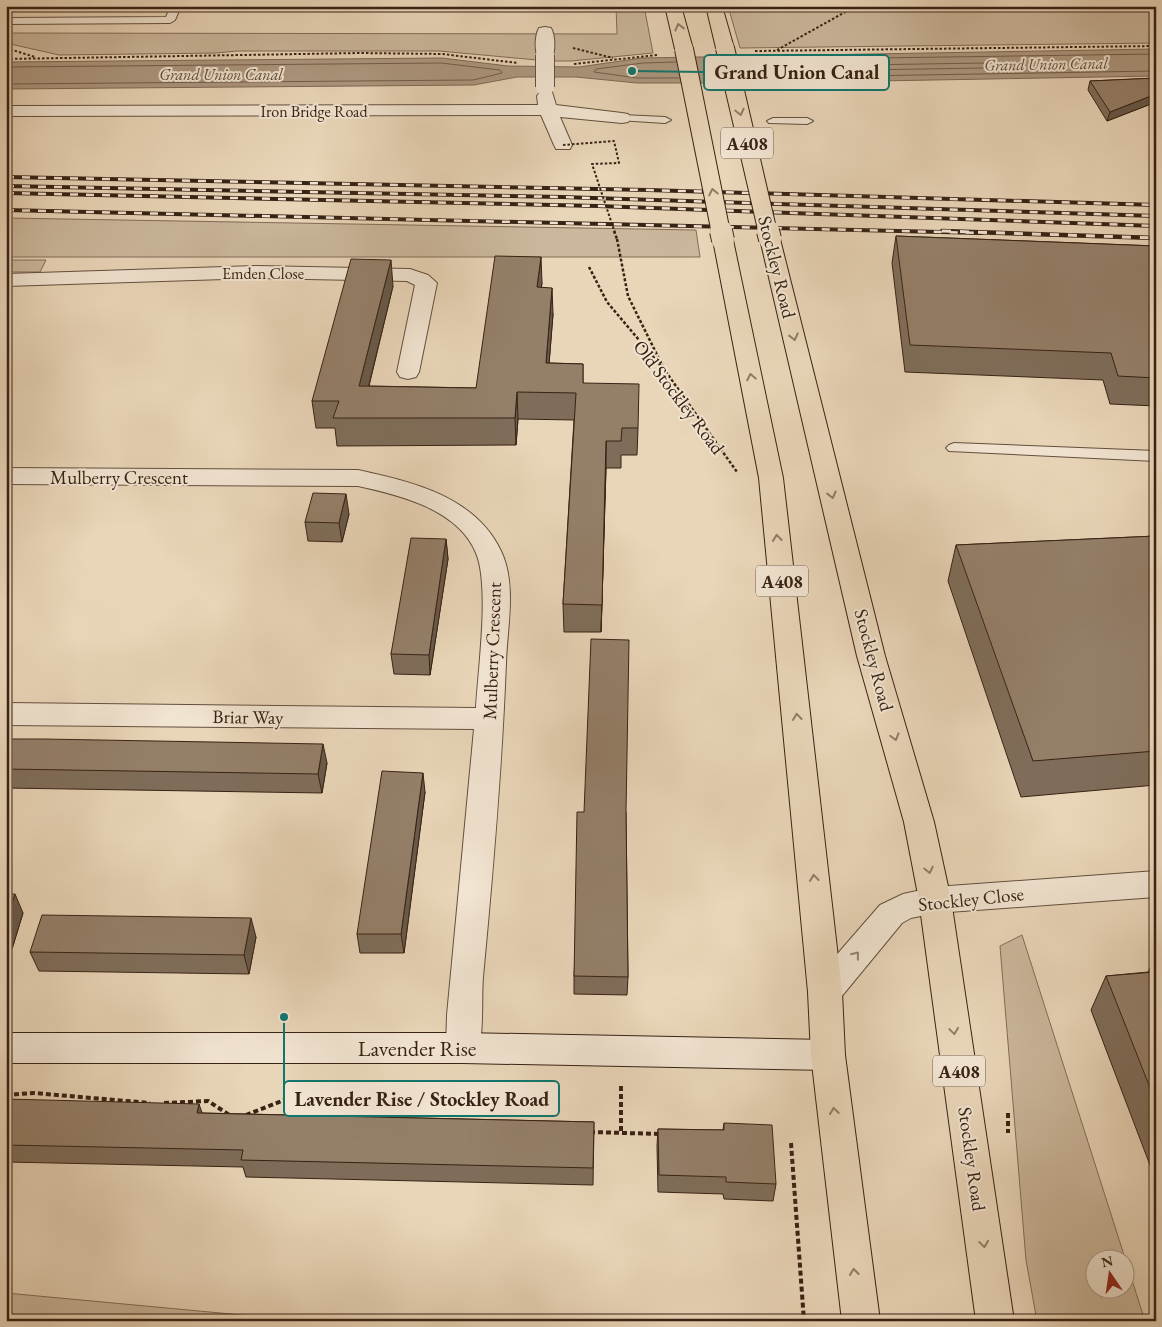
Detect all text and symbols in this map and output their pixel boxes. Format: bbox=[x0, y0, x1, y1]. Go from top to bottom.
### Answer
one-way arrow bbox=[674, 23, 685, 32]
water label: Grand Union Canal bbox=[984, 52, 1108, 76]
callout: Grand Union Canal bbox=[704, 55, 889, 90]
text: Grand Union Canal bbox=[715, 59, 880, 85]
water label: Grand Union Canal bbox=[159, 64, 283, 85]
street label: Iron Bridge Road bbox=[261, 101, 368, 122]
one-way arrow bbox=[734, 108, 745, 117]
road number: A408 bbox=[721, 128, 773, 158]
one-way arrow bbox=[709, 188, 719, 196]
street label: Stockley Road bbox=[752, 213, 802, 321]
street label: Emden Close bbox=[222, 263, 304, 284]
one-way arrow bbox=[788, 333, 799, 342]
street label: Old Stockley Road bbox=[628, 335, 730, 460]
one-way arrow bbox=[746, 373, 757, 382]
street label: Mulberry Crescent bbox=[50, 465, 188, 490]
one-way arrow bbox=[826, 491, 837, 500]
one-way arrow bbox=[772, 533, 783, 541]
road number: A408 bbox=[756, 566, 808, 596]
street label: Mulberry Crescent bbox=[477, 582, 507, 720]
street label: Stockley Road bbox=[848, 606, 900, 714]
street label: Briar Way bbox=[212, 704, 284, 730]
one-way arrow bbox=[792, 712, 803, 720]
one-way arrow bbox=[889, 733, 899, 741]
one-way arrow bbox=[923, 866, 934, 875]
one-way arrow bbox=[809, 874, 820, 882]
street label: Stockley Close bbox=[917, 881, 1025, 917]
one-way arrow bbox=[850, 951, 859, 960]
one-way arrow bbox=[948, 1026, 958, 1035]
street label: Lavender Rise bbox=[358, 1034, 477, 1063]
road number: A408 bbox=[933, 1056, 985, 1086]
callout: Lavender Rise / Stockley Road bbox=[284, 1081, 559, 1116]
text: Lavender Rise / Stockley Road bbox=[295, 1086, 549, 1112]
street label: Stockley Road bbox=[952, 1105, 992, 1213]
one-way arrow bbox=[829, 1107, 840, 1115]
one-way arrow bbox=[978, 1240, 989, 1248]
north arrow bbox=[1084, 1250, 1134, 1300]
text: N bbox=[1100, 1251, 1115, 1271]
one-way arrow bbox=[850, 1268, 860, 1277]

